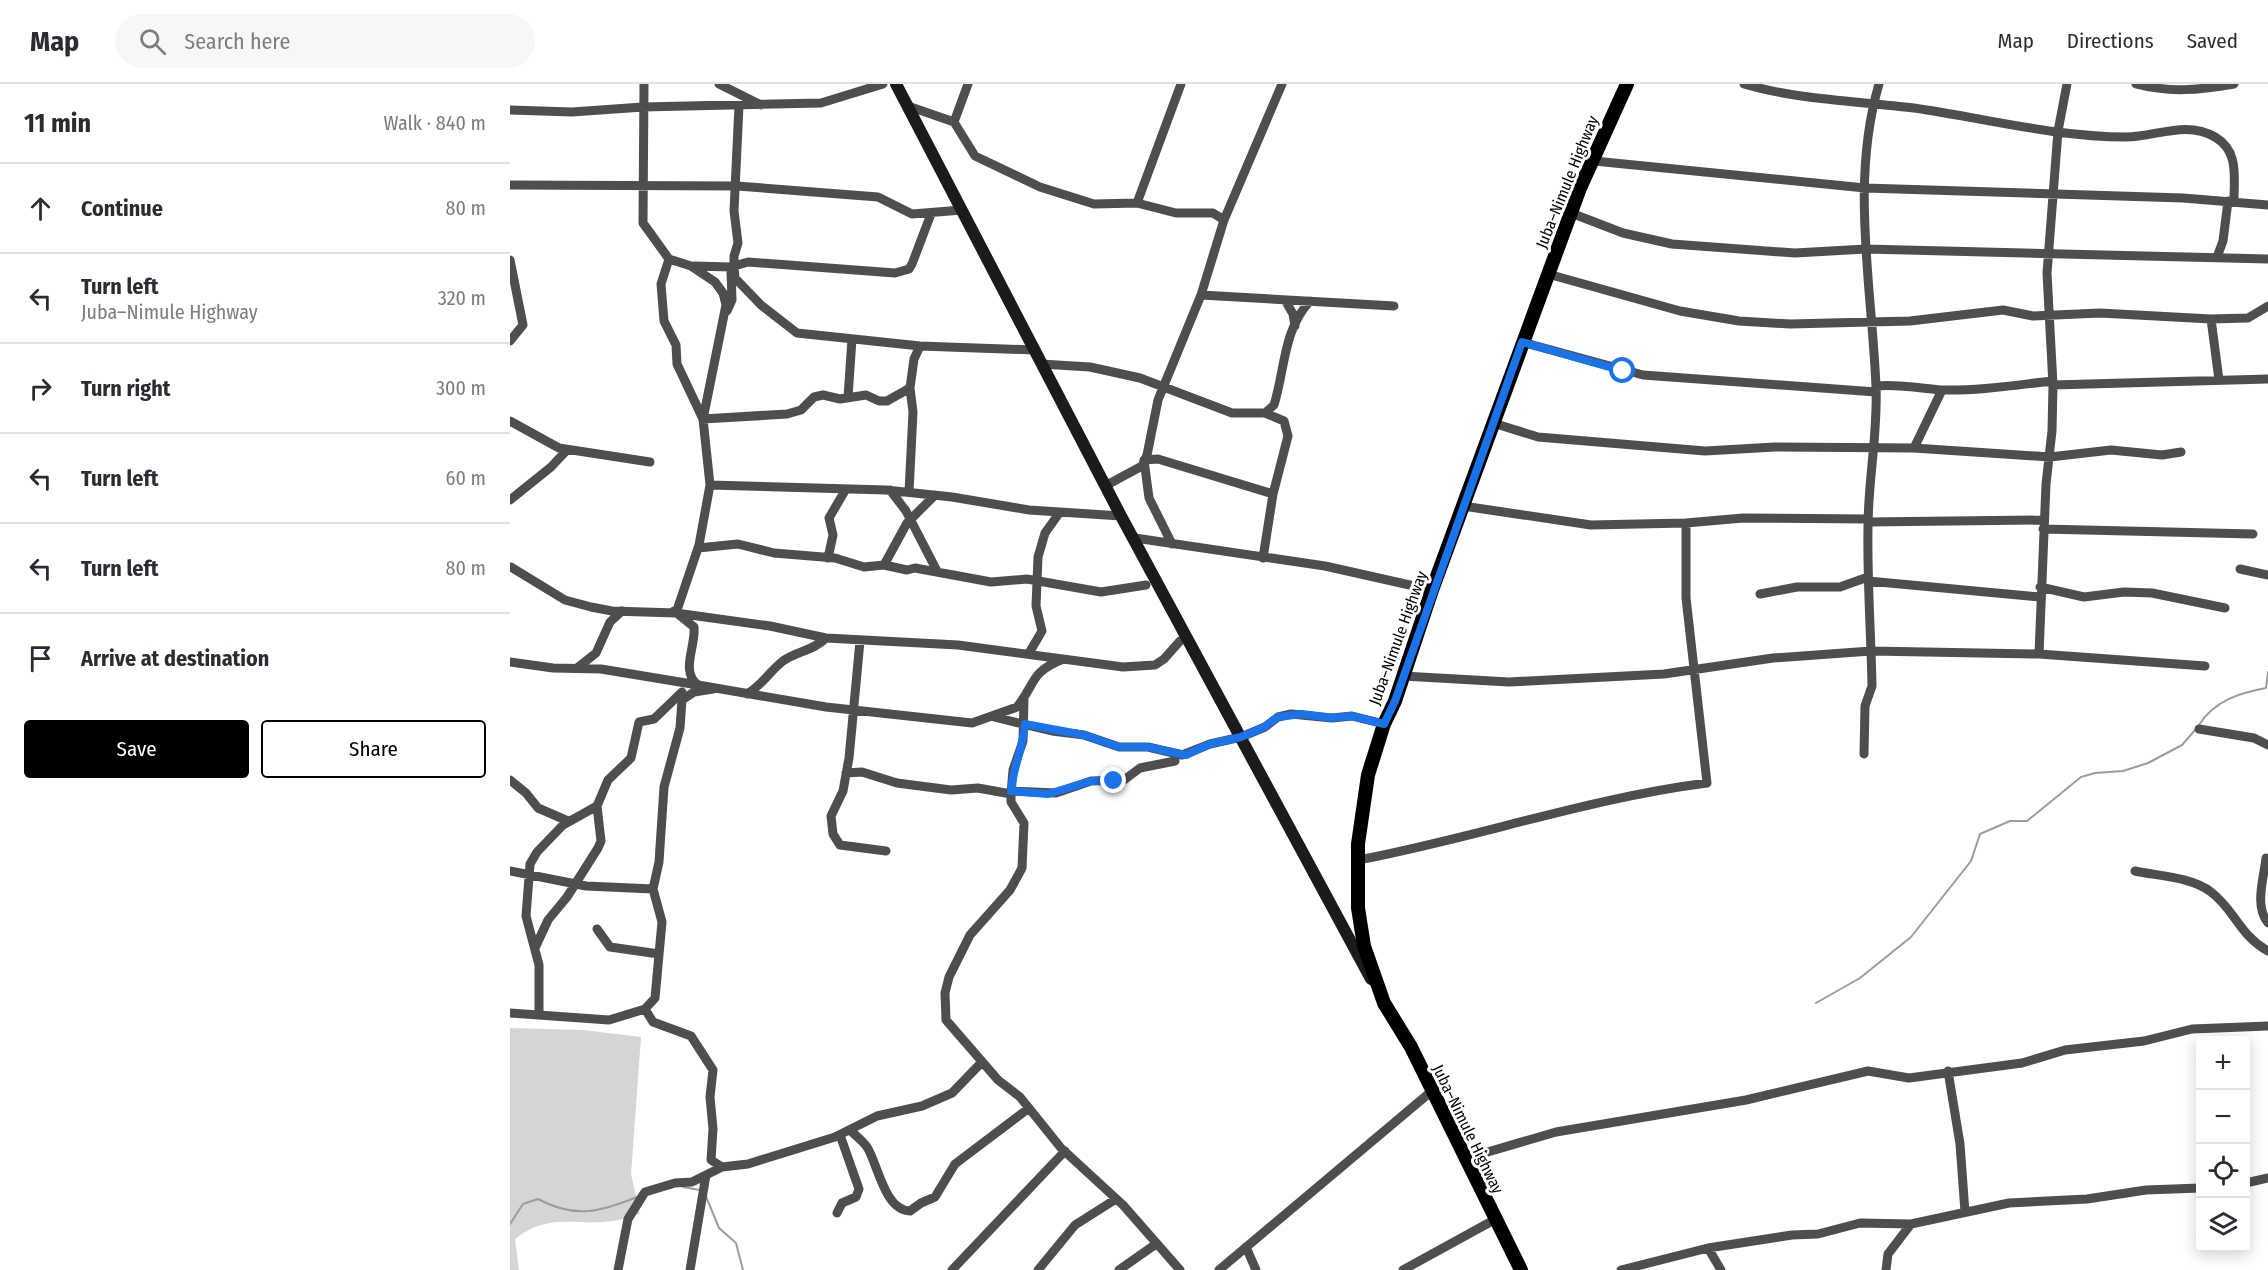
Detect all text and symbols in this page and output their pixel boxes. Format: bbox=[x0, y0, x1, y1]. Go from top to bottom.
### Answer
search box bbox=[115, 14, 535, 68]
text: Map bbox=[30, 25, 79, 58]
icon: search bbox=[136, 25, 169, 58]
text: Search here bbox=[184, 28, 290, 55]
text: Map bbox=[1997, 28, 2034, 54]
text: Directions bbox=[2067, 28, 2154, 54]
text: Saved bbox=[2187, 28, 2238, 54]
text: 11 min bbox=[24, 108, 91, 139]
text: Walk · 840 m bbox=[384, 111, 486, 135]
street label: Juba–Nimule Highway bbox=[1532, 112, 1603, 251]
icon: ahead bbox=[24, 192, 57, 225]
text: Continue bbox=[81, 195, 163, 222]
text: 80 m bbox=[446, 196, 486, 220]
text: Turn left bbox=[81, 273, 159, 300]
icon: left bbox=[24, 282, 57, 315]
text: 320 m bbox=[438, 286, 486, 310]
text: Juba–Nimule Highway bbox=[81, 300, 258, 324]
route start bbox=[1609, 357, 1635, 383]
icon: right bbox=[24, 372, 57, 405]
text: Turn right bbox=[81, 375, 170, 402]
text: 300 m bbox=[436, 376, 486, 400]
icon: left bbox=[24, 462, 57, 495]
text: Turn left bbox=[81, 465, 159, 492]
text: 60 m bbox=[446, 466, 486, 490]
icon: left bbox=[24, 552, 57, 585]
text: Turn left bbox=[81, 555, 159, 582]
text: 80 m bbox=[446, 556, 486, 580]
street label: Juba–Nimule Highway bbox=[1365, 568, 1431, 708]
icon: arrive bbox=[24, 642, 57, 675]
text: Arrive at destination bbox=[81, 645, 269, 672]
button: Save bbox=[24, 720, 249, 778]
button: Share bbox=[261, 720, 486, 778]
route end bbox=[1100, 767, 1126, 793]
map controls bbox=[2196, 1036, 2250, 1252]
button: + bbox=[2196, 1036, 2250, 1090]
street label: Juba–Nimule Highway bbox=[1428, 1061, 1508, 1197]
button: − bbox=[2196, 1090, 2250, 1144]
button: locate bbox=[2196, 1144, 2250, 1198]
button: layers bbox=[2196, 1198, 2250, 1252]

